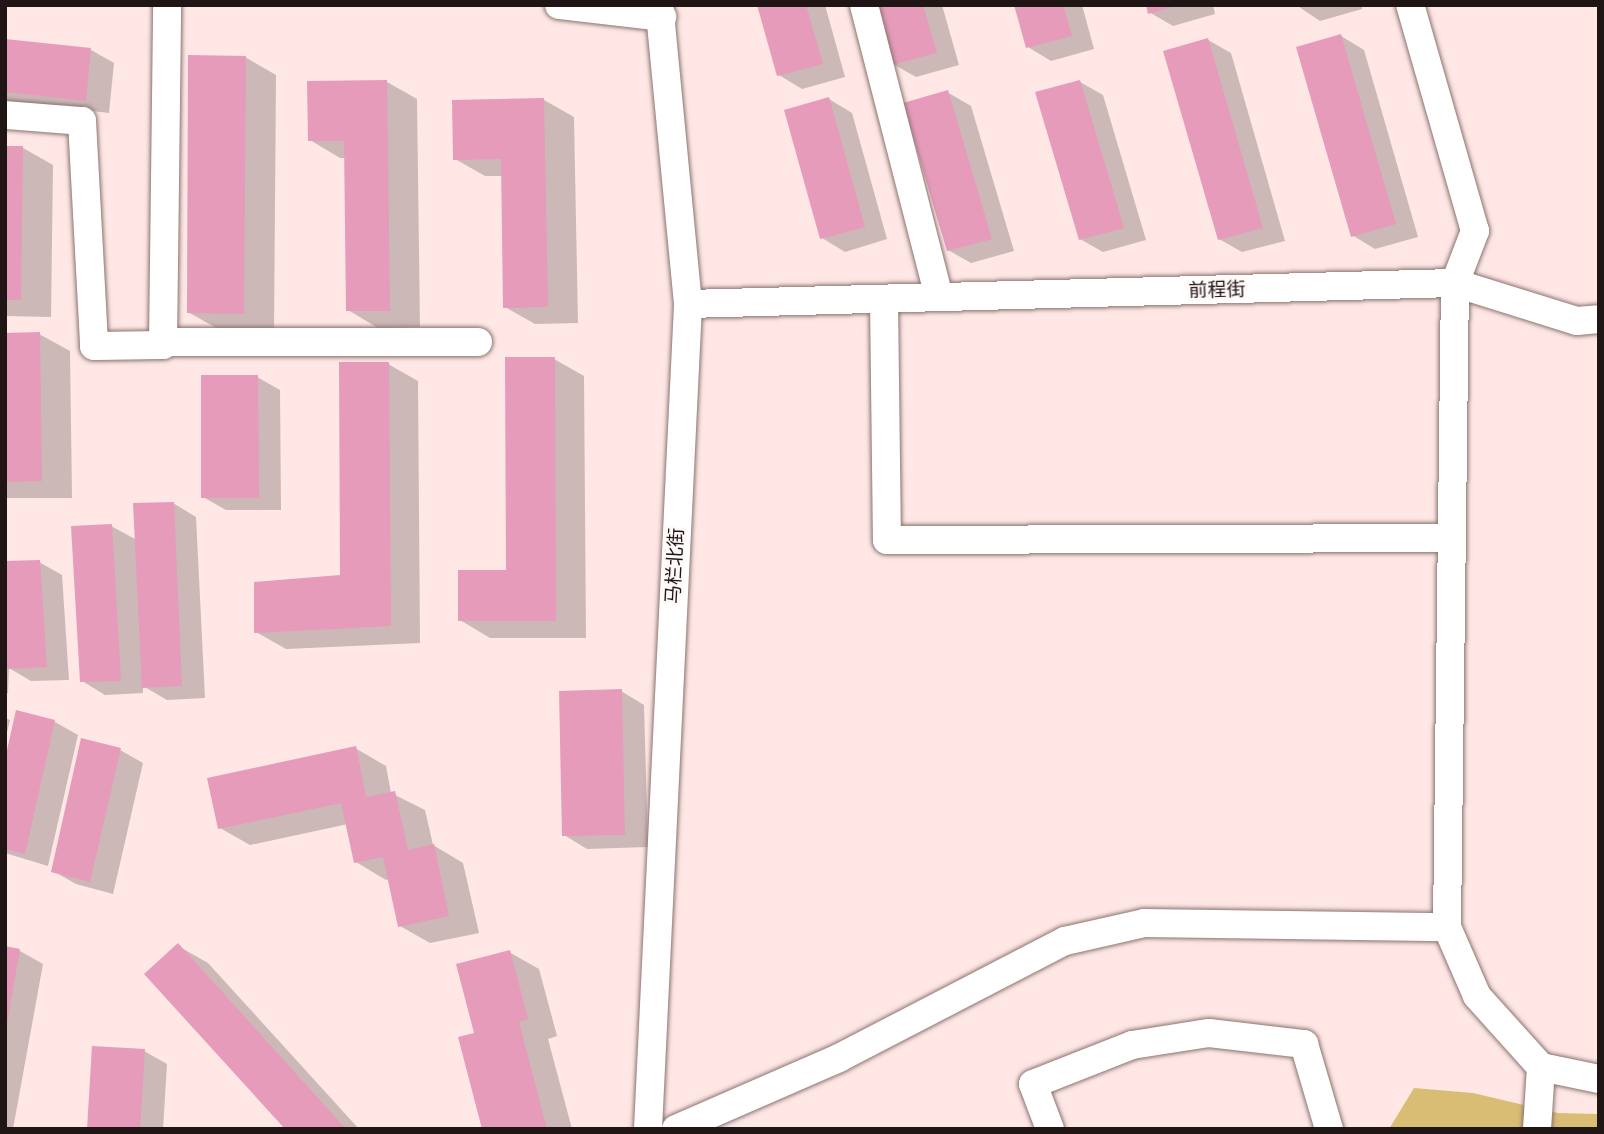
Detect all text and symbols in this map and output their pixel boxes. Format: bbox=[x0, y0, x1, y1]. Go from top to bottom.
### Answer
street label: 前程街 bbox=[1188, 278, 1246, 302]
street label: 马栏北街 bbox=[662, 527, 688, 605]

